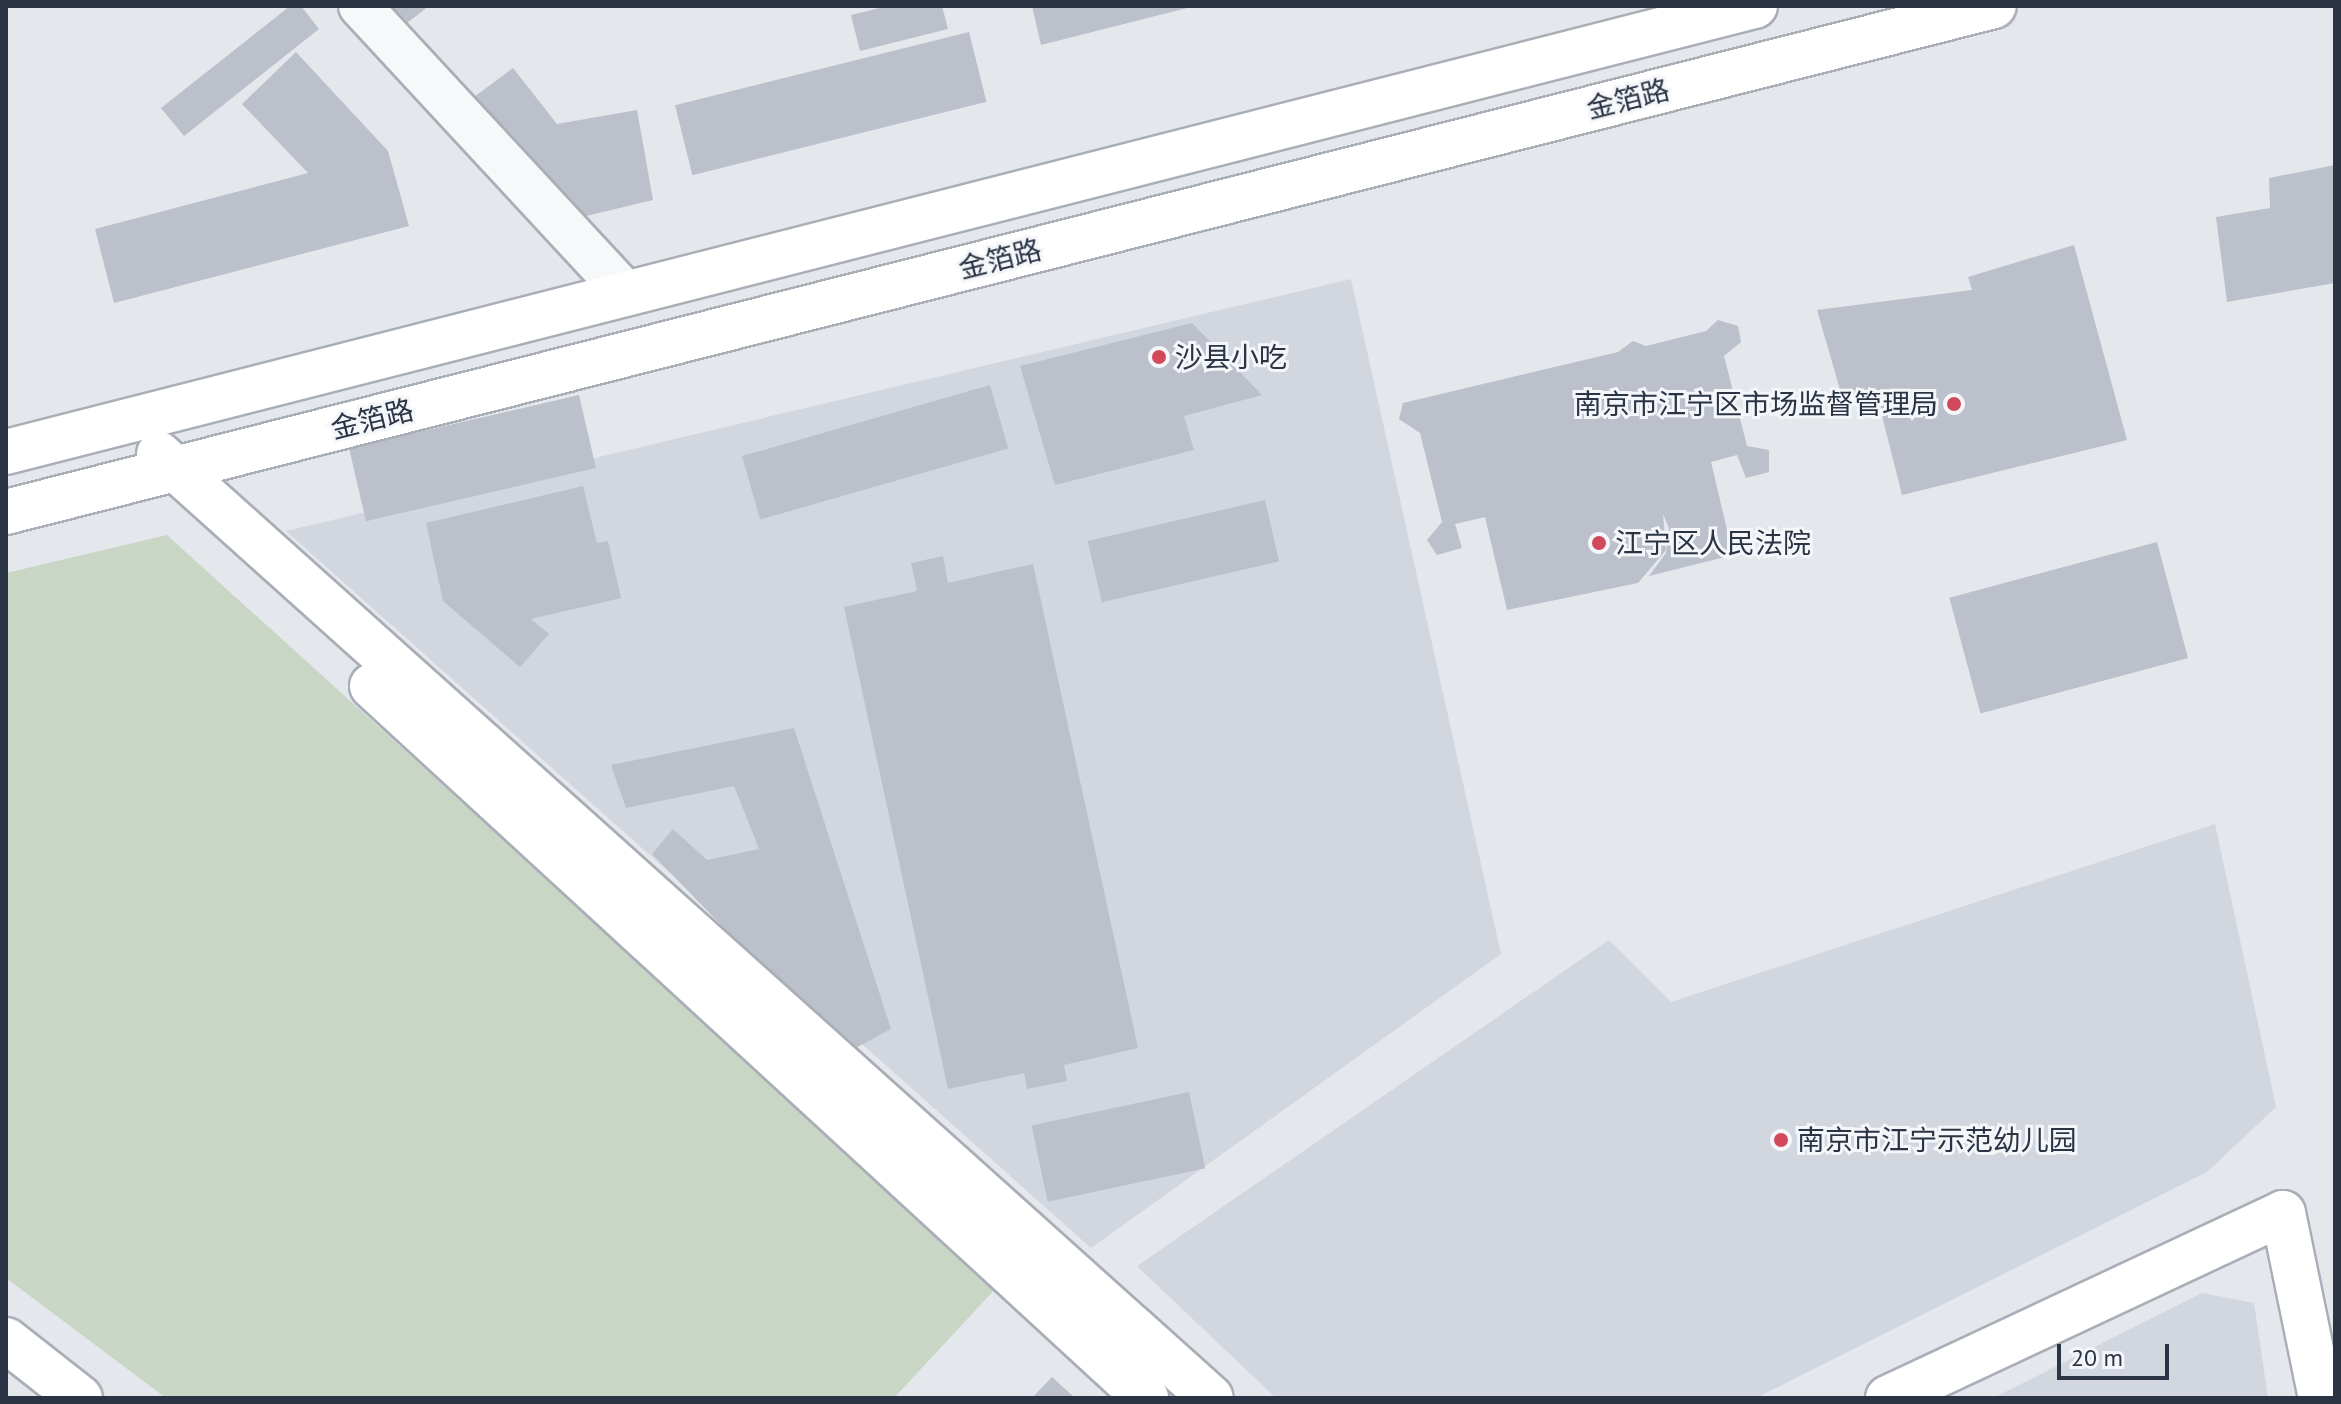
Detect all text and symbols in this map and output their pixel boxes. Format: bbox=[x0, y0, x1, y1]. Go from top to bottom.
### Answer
street label: 金箔路 bbox=[1583, 73, 1673, 125]
street label: 金箔路 bbox=[955, 233, 1045, 285]
place label: 沙县小吃 bbox=[1175, 340, 1287, 374]
marker: 沙县小吃 bbox=[1150, 348, 1168, 366]
place label: 南京市江宁区市场监督管理局 bbox=[1574, 387, 1938, 421]
street label: 金箔路 bbox=[327, 393, 417, 445]
marker: 南京市江宁区市场监督管理局 bbox=[1945, 395, 1963, 413]
place label: 江宁区人民法院 bbox=[1615, 526, 1811, 560]
marker: 江宁区人民法院 bbox=[1590, 534, 1608, 552]
place label: 南京市江宁示范幼儿园 bbox=[1797, 1123, 2077, 1157]
marker: 南京市江宁示范幼儿园 bbox=[1772, 1131, 1790, 1149]
scale bar bbox=[2061, 1328, 2173, 1378]
text: 20 m bbox=[2071, 1342, 2123, 1373]

